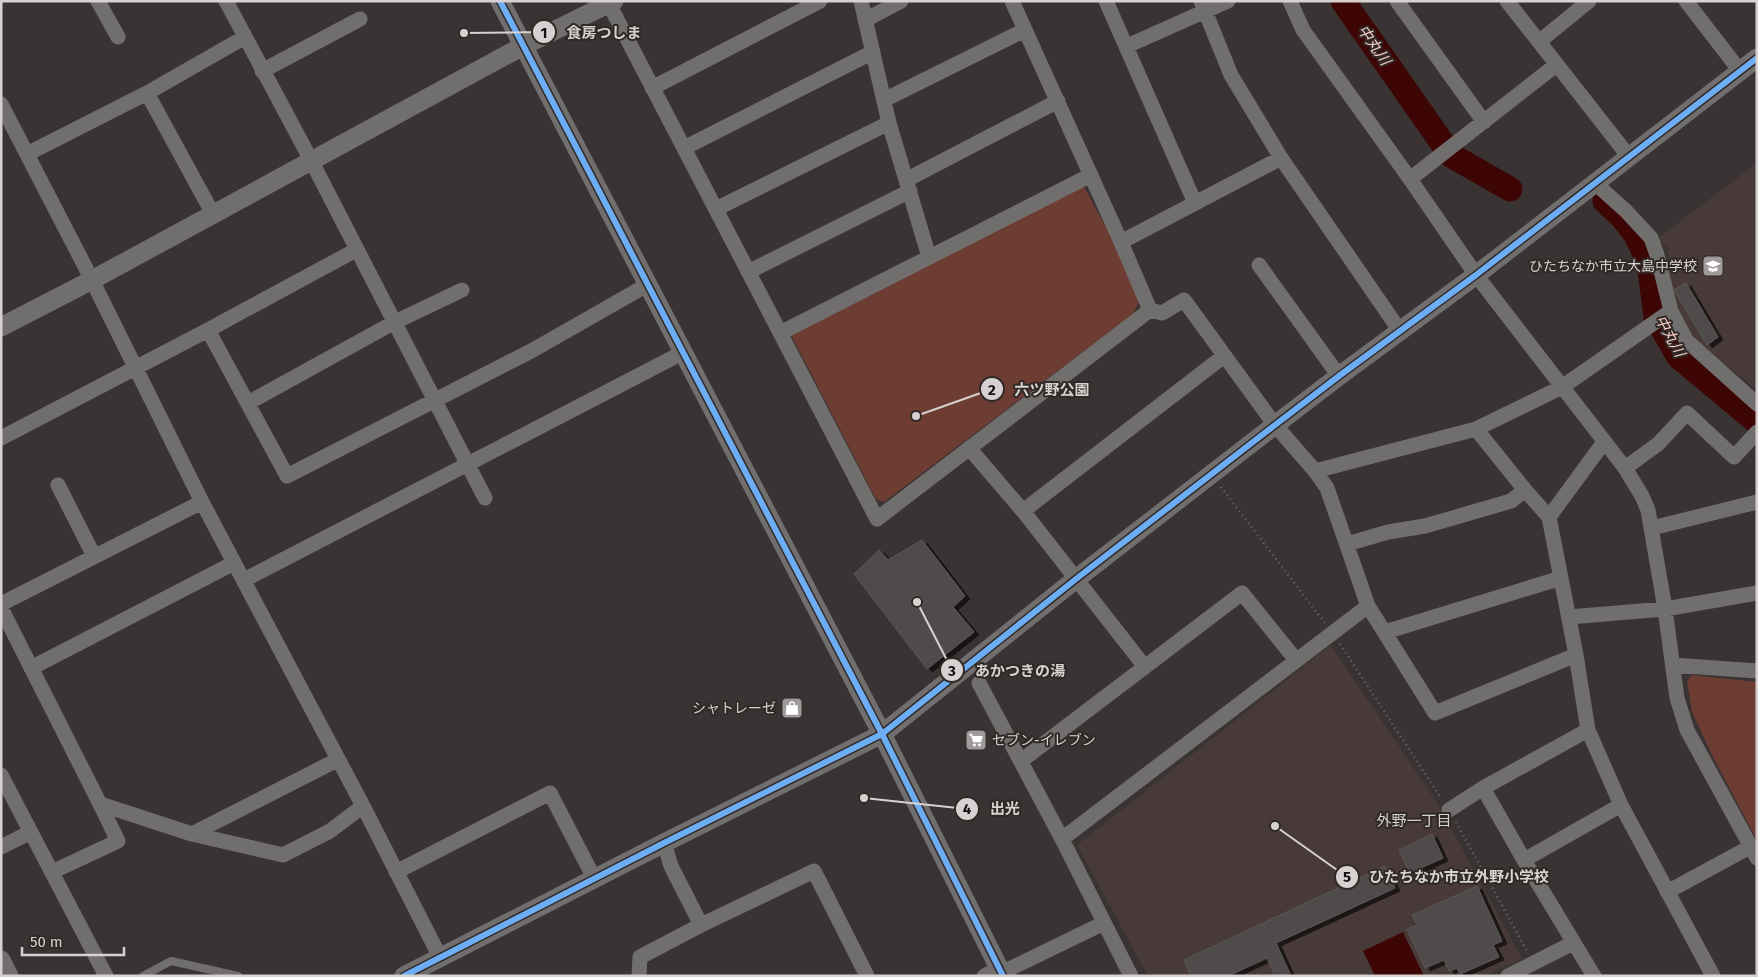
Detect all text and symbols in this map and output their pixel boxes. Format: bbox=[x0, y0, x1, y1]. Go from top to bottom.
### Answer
callout: 食房つしま bbox=[531, 17, 651, 47]
water label: 中丸川 bbox=[1354, 21, 1395, 70]
text: 1 bbox=[541, 24, 547, 42]
text: 食房つしま bbox=[566, 24, 642, 42]
school or university icon: ひたちなか市立大島中学校 bbox=[1701, 254, 1725, 278]
place label: ひたちなか市立大島中学校 bbox=[1529, 258, 1697, 275]
water label: 中丸川 bbox=[1651, 312, 1690, 362]
callout: 六ツ野公園 bbox=[979, 374, 1099, 404]
text: 2 bbox=[988, 381, 996, 399]
text: 六ツ野公園 bbox=[1014, 381, 1090, 399]
callout: あかつきの湯 bbox=[940, 655, 1075, 685]
text: 3 bbox=[947, 662, 956, 680]
text: あかつきの湯 bbox=[975, 662, 1065, 680]
shop icon: シャトレーゼ bbox=[780, 696, 804, 720]
place label: シャトレーゼ bbox=[692, 700, 776, 717]
supermarket icon: セブン-イレブン bbox=[964, 728, 988, 752]
place label: セブン-イレブン bbox=[992, 732, 1096, 749]
callout: 出光 bbox=[955, 794, 1030, 824]
text: 4 bbox=[963, 800, 972, 818]
text: 出光 bbox=[990, 800, 1020, 818]
district label: 外野一丁目 bbox=[1376, 812, 1452, 830]
callout: ひたちなか市立外野小学校 bbox=[1334, 862, 1559, 892]
text: 5 bbox=[1343, 868, 1351, 886]
text: ひたちなか市立外野小学校 bbox=[1369, 868, 1549, 886]
scale bar bbox=[22, 924, 125, 956]
text: 50 m bbox=[30, 933, 63, 951]

